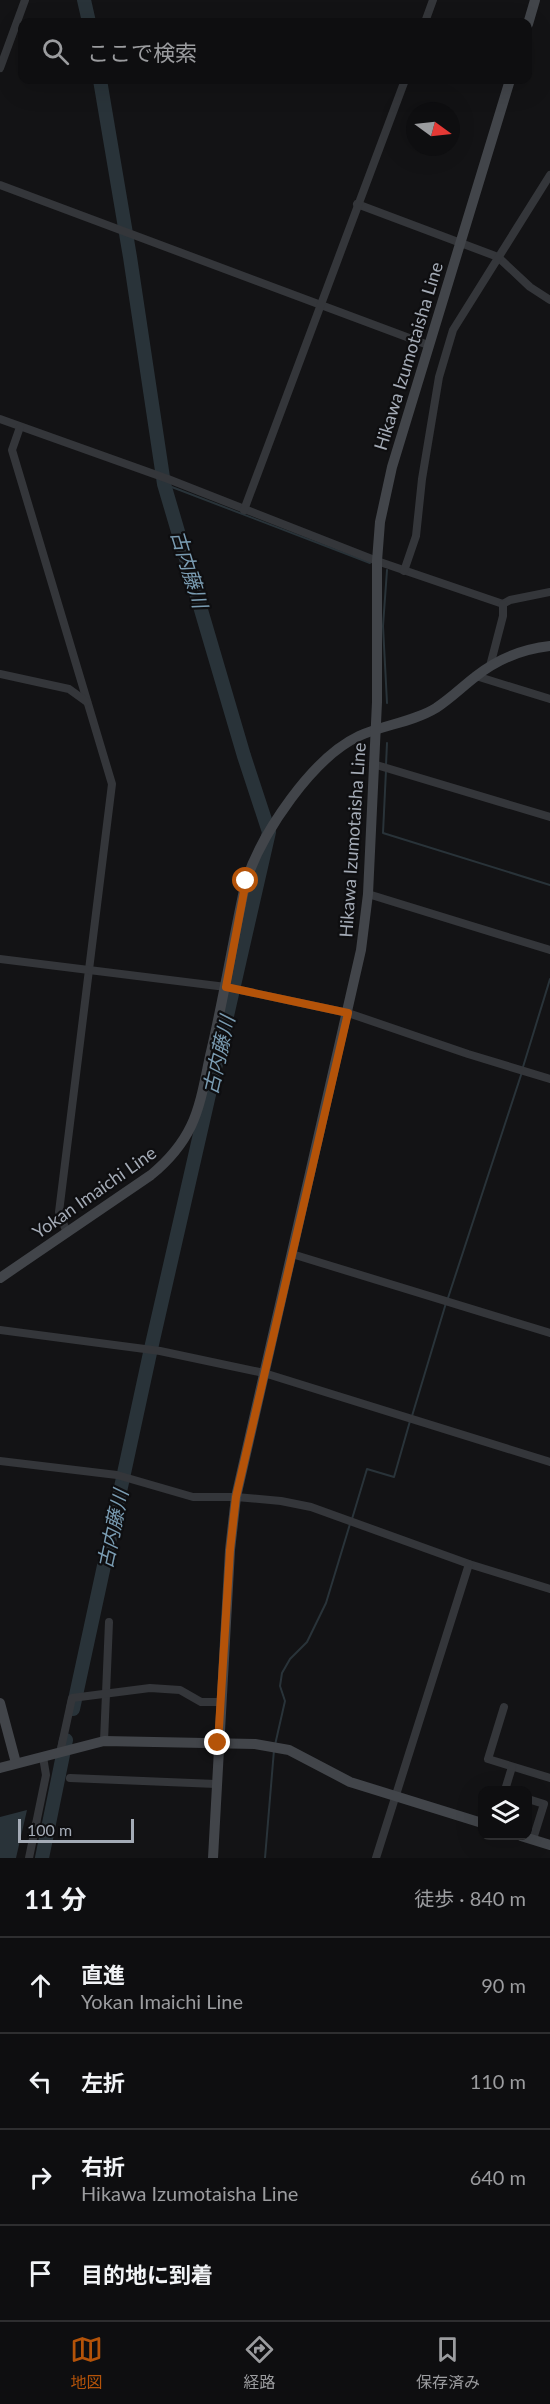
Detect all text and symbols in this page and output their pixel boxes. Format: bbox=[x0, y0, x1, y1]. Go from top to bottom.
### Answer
search box bbox=[18, 18, 532, 84]
icon: search bbox=[39, 35, 72, 68]
text: ここで検索 bbox=[87, 39, 197, 66]
north arrow bbox=[406, 102, 460, 156]
street label: Hikawa Izumotaisha Line bbox=[369, 259, 447, 453]
water label: 古内藤川 bbox=[167, 527, 214, 613]
street label: Hikawa Izumotaisha Line bbox=[334, 742, 370, 938]
route start bbox=[232, 867, 258, 893]
water label: 古内藤川 bbox=[197, 1011, 239, 1097]
street label: Yokan Imaichi Line bbox=[28, 1141, 160, 1243]
water label: 古内藤川 bbox=[92, 1485, 132, 1571]
route end bbox=[204, 1729, 230, 1755]
map controls bbox=[478, 1786, 532, 1840]
button: layers bbox=[478, 1786, 532, 1840]
scale bar bbox=[18, 1816, 134, 1844]
text: 100 m bbox=[27, 1820, 72, 1839]
text: 11 分 bbox=[24, 1883, 86, 1915]
text: 徒歩 · 840 m bbox=[414, 1886, 526, 1910]
text: 直進 bbox=[81, 1961, 125, 1988]
icon: ahead bbox=[24, 1969, 57, 2002]
text: 90 m bbox=[481, 1973, 526, 1997]
text: Yokan Imaichi Line bbox=[81, 1989, 243, 2013]
icon: left bbox=[24, 2065, 57, 2098]
text: 左折 bbox=[81, 2069, 125, 2096]
text: 110 m bbox=[470, 2069, 526, 2093]
text: 右折 bbox=[81, 2153, 125, 2180]
icon: right bbox=[24, 2161, 57, 2194]
text: 640 m bbox=[470, 2165, 526, 2189]
text: Hikawa Izumotaisha Line bbox=[81, 2181, 298, 2205]
icon: arrive bbox=[24, 2257, 57, 2290]
text: 目的地に到着 bbox=[81, 2261, 213, 2288]
tab: 地図 bbox=[70, 2333, 103, 2393]
tab: 経路 bbox=[243, 2333, 276, 2393]
tab: 保存済み bbox=[416, 2333, 480, 2393]

